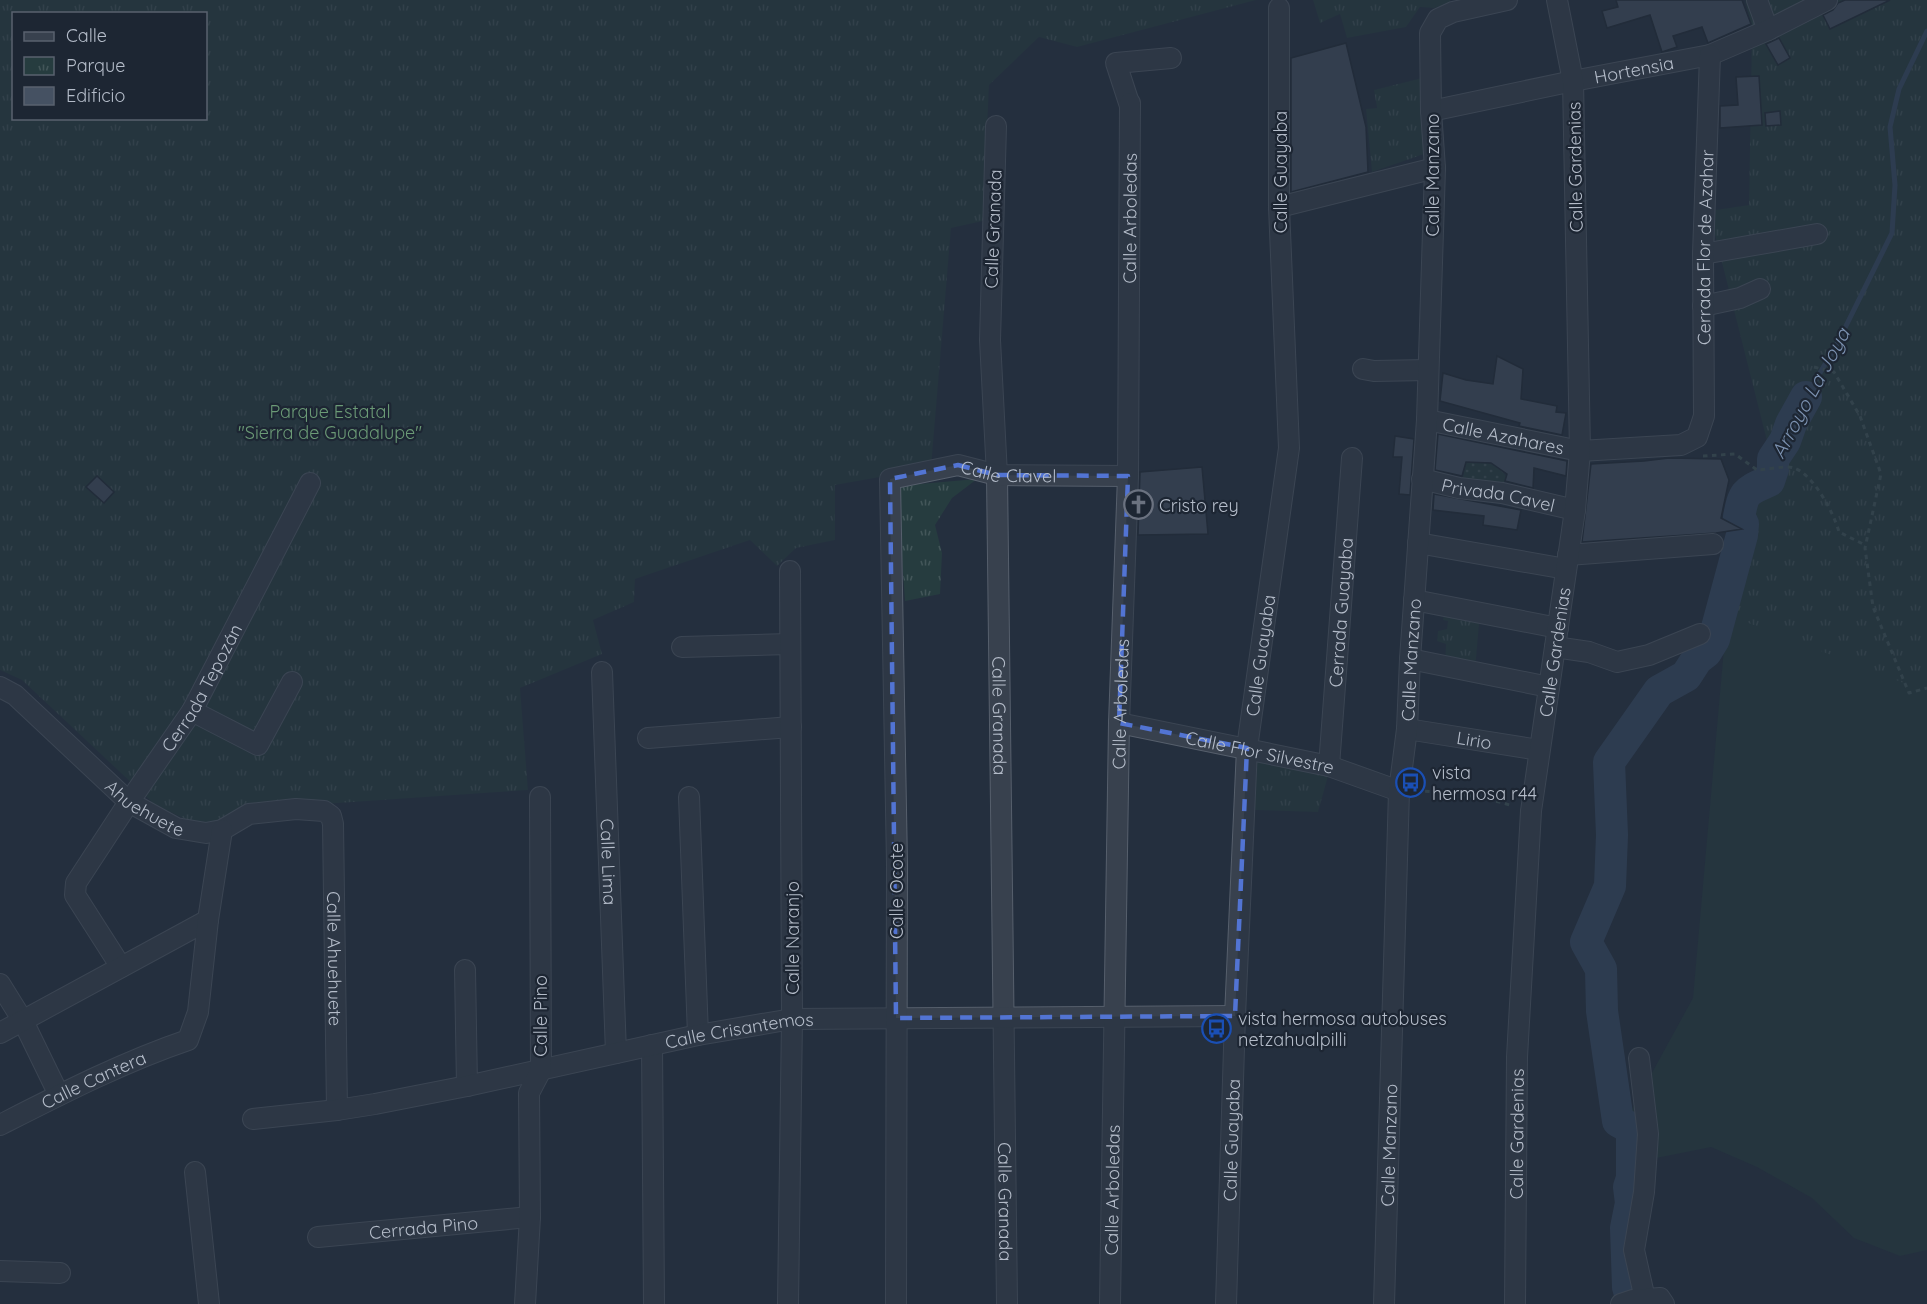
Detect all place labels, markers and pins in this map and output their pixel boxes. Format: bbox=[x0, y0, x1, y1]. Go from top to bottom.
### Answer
church icon: Cristo rey bbox=[1122, 489, 1154, 521]
place label: Cristo rey bbox=[1159, 494, 1239, 517]
place label: vista hermosa r44 bbox=[1432, 761, 1537, 805]
bus stop icon: vista hermosa r44 bbox=[1395, 766, 1427, 798]
place label: vista hermosa autobuses netzahualpilli bbox=[1238, 1007, 1447, 1051]
bus stop icon: vista hermosa autobuses netzahualpilli bbox=[1201, 1012, 1233, 1044]

